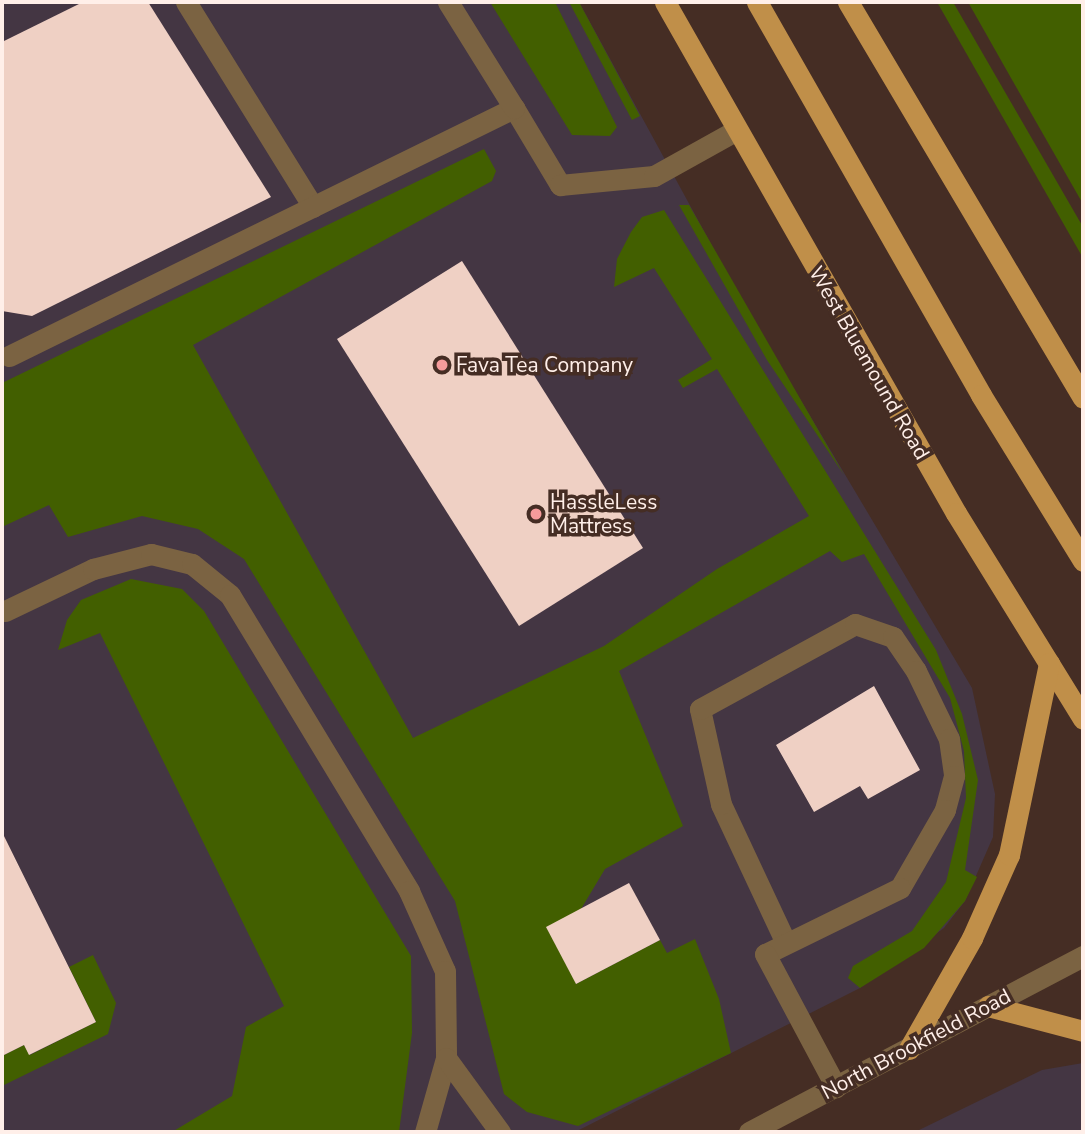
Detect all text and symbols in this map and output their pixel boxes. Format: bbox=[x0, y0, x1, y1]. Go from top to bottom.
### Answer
street label: West Bluemound Road bbox=[803, 262, 935, 464]
place label: Fava Tea Company bbox=[456, 352, 633, 378]
marker: Fava Tea Company bbox=[434, 357, 450, 373]
place label: HassleLess Mattress bbox=[550, 489, 657, 539]
marker: HassleLess Mattress bbox=[528, 506, 544, 522]
street label: North Brookfield Road bbox=[817, 983, 1015, 1105]

